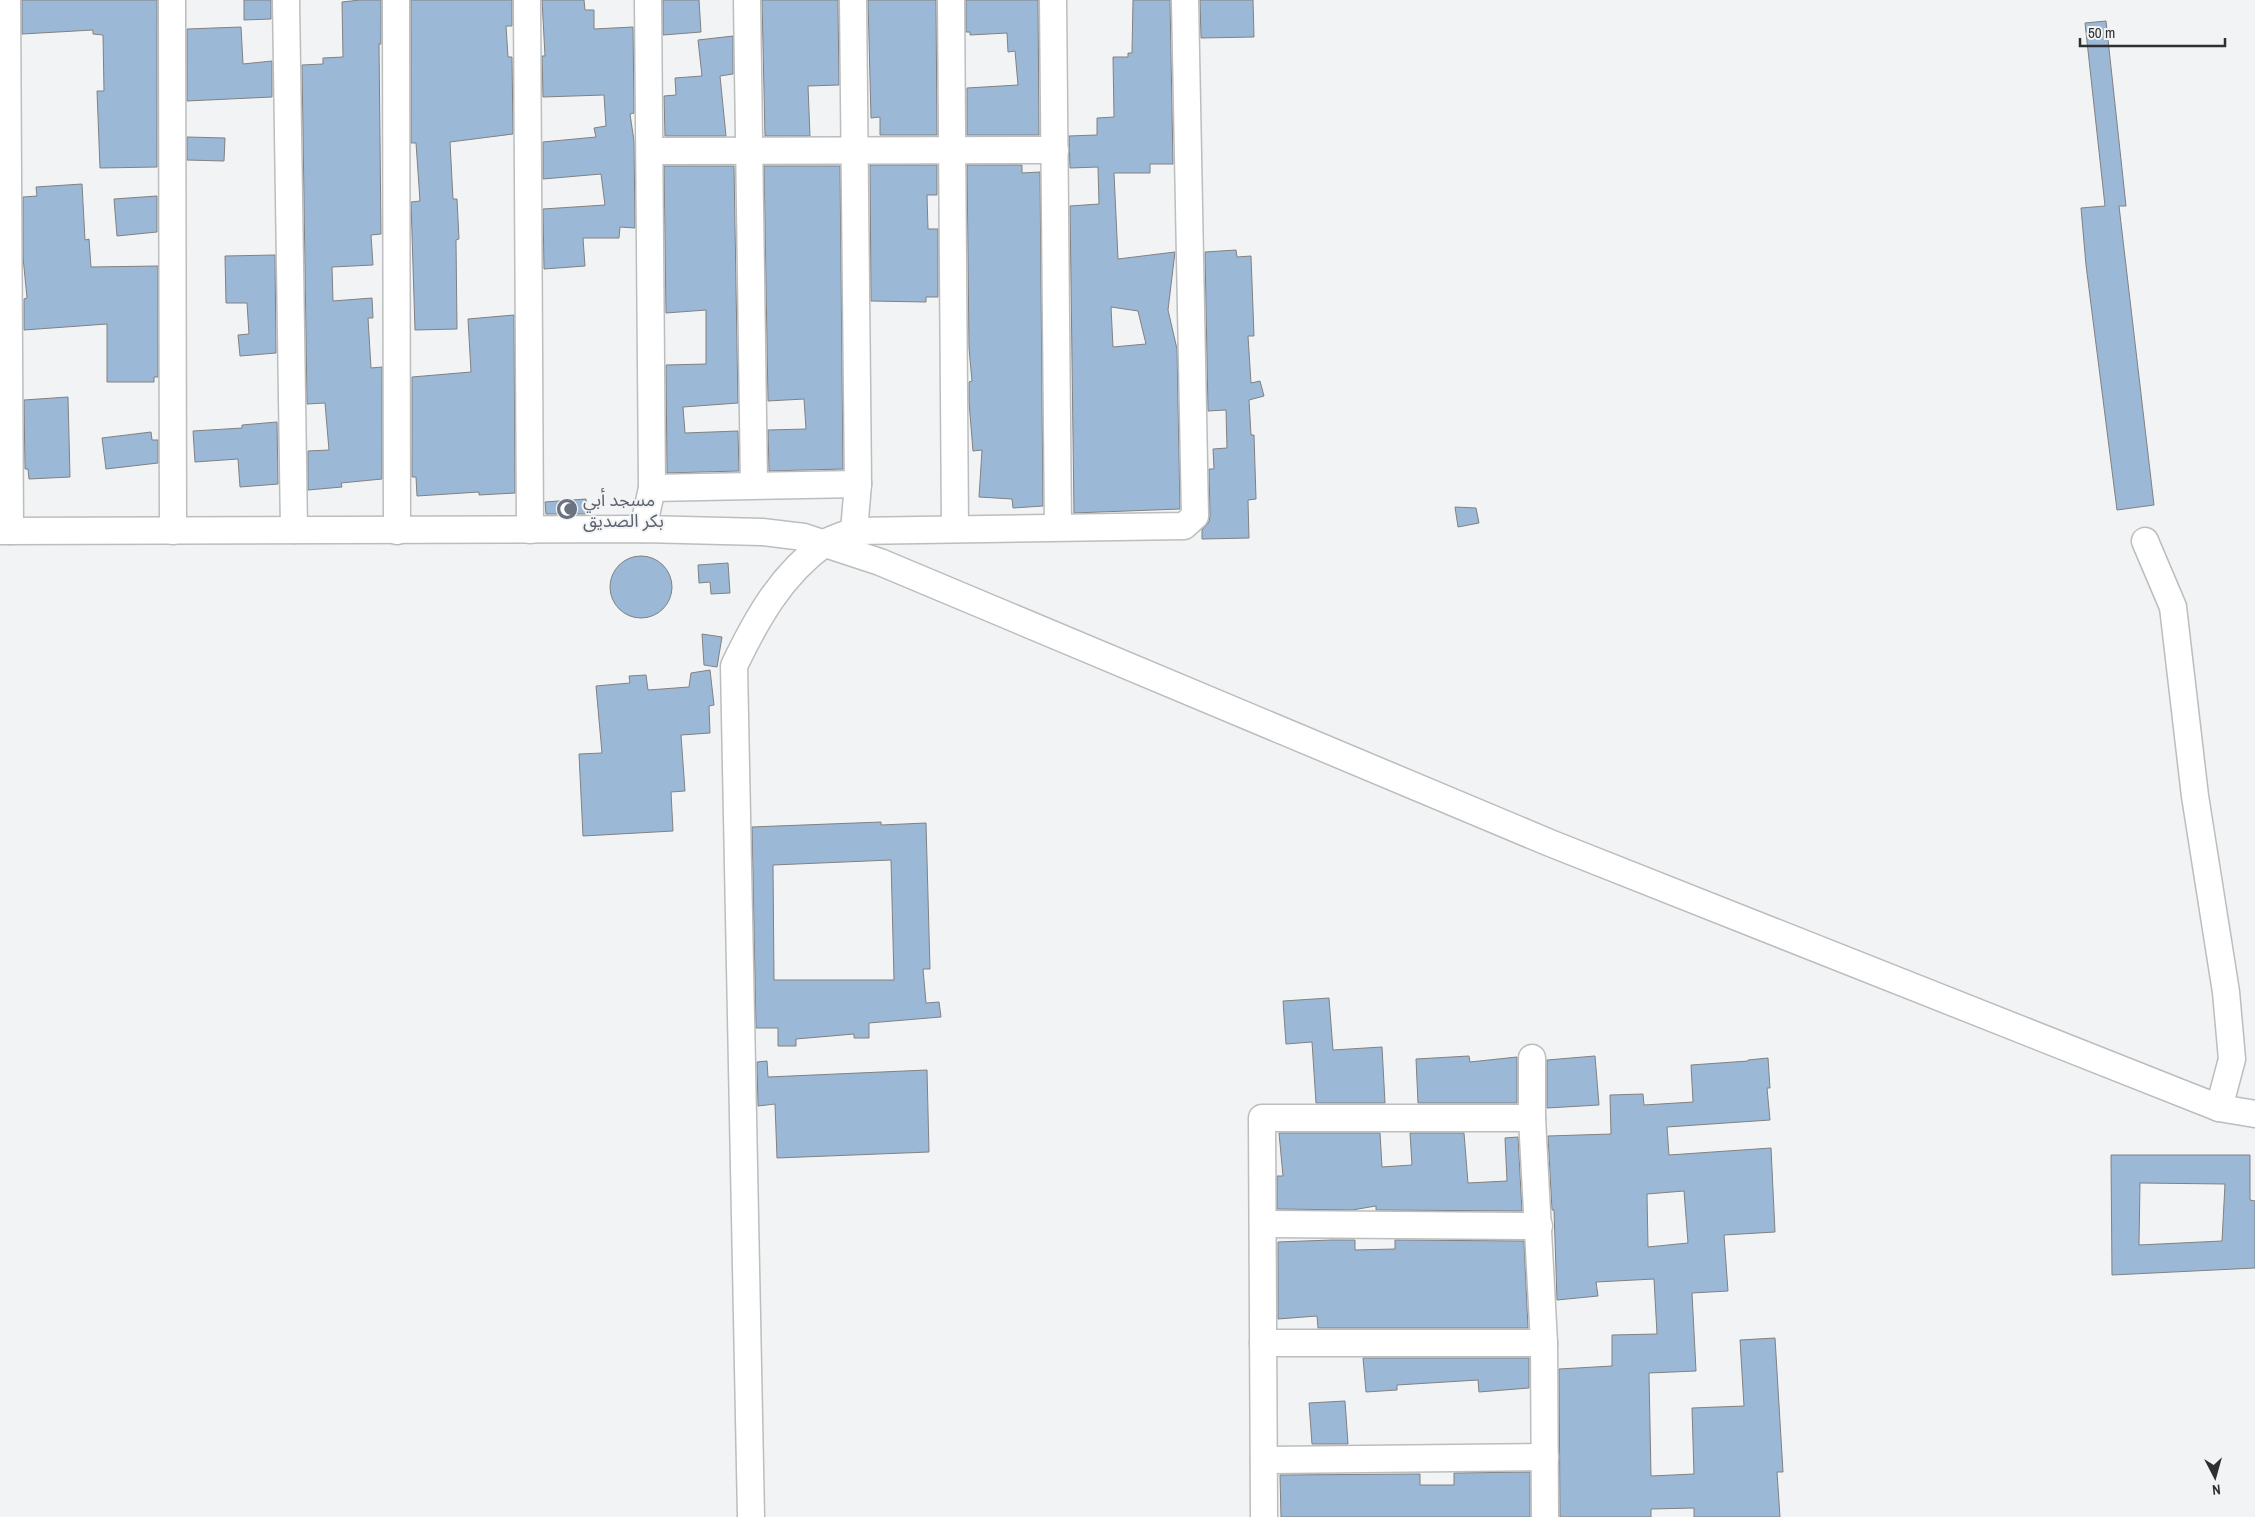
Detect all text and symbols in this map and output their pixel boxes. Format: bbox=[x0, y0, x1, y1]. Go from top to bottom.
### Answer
scale bar bbox=[2080, 15, 2225, 47]
text: 50 m bbox=[2088, 22, 2115, 43]
place label: مسجد أبي بكر الصديق bbox=[583, 487, 664, 533]
mosque icon: مسجد أبي بكر الصديق bbox=[555, 497, 579, 521]
north arrow bbox=[2190, 1452, 2240, 1502]
text: N bbox=[2211, 1481, 2221, 1499]

